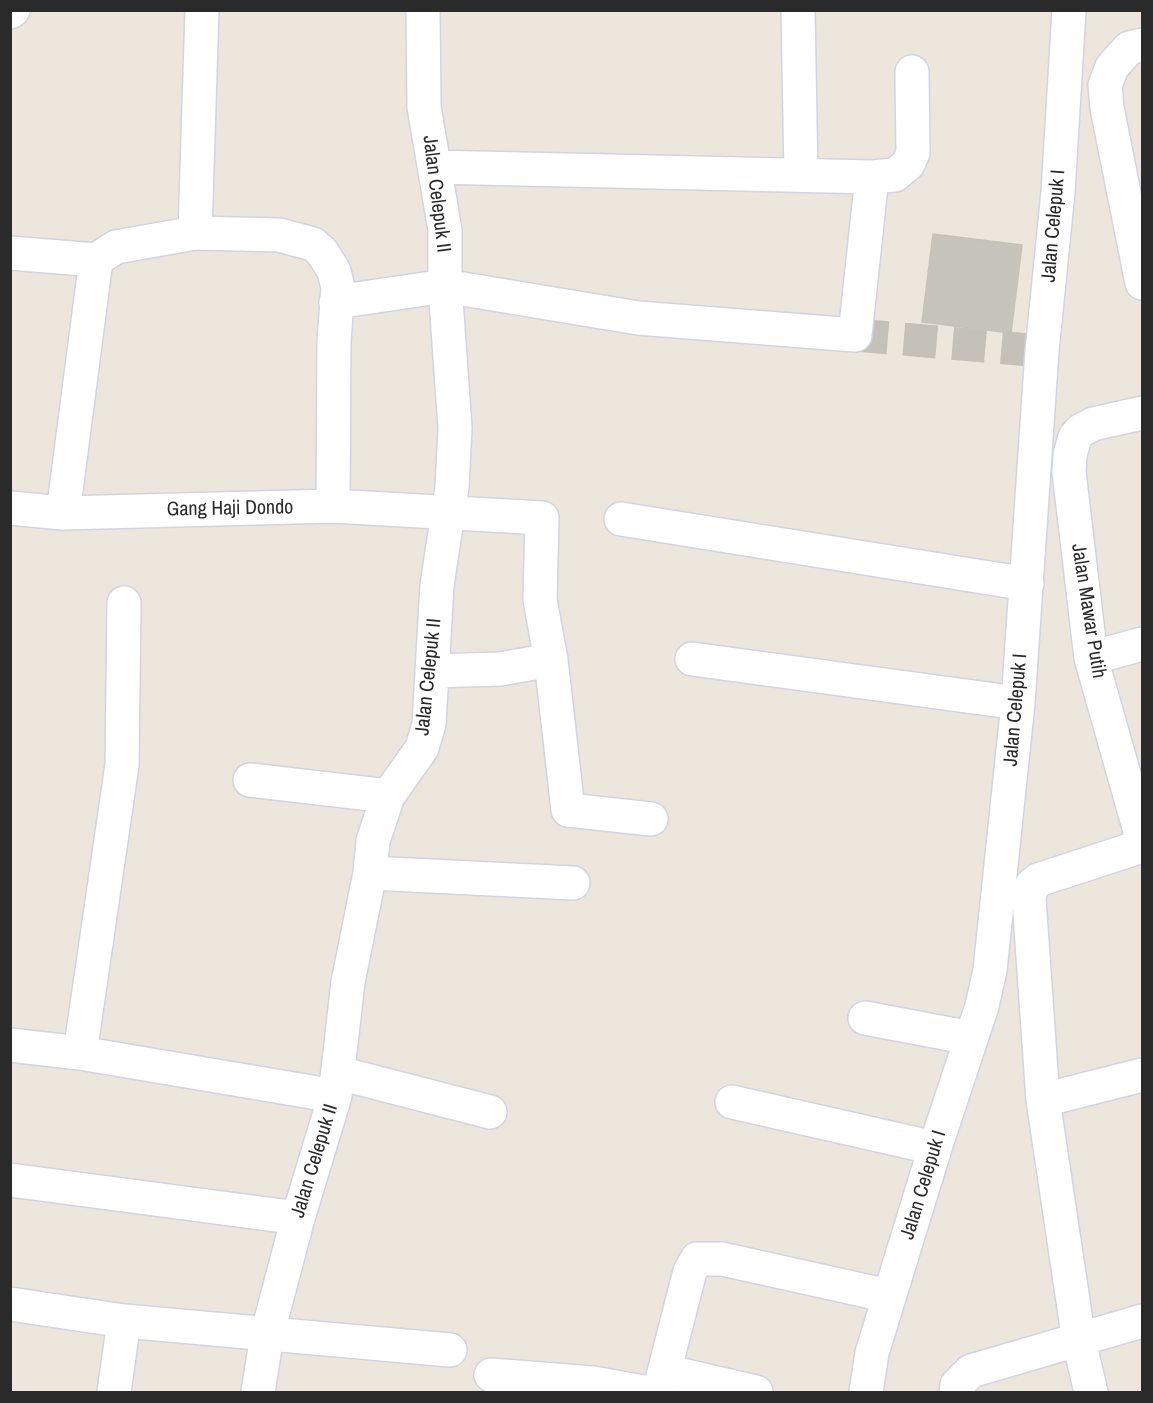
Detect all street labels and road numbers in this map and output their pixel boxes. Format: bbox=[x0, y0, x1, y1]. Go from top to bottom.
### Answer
street label: Jalan Celepuk II bbox=[417, 134, 455, 254]
street label: Jalan Celepuk I bbox=[1037, 169, 1071, 283]
street label: Gang Haji Dondo bbox=[166, 496, 294, 522]
street label: Jalan Mawar Putih bbox=[1066, 542, 1110, 680]
street label: Jalan Celepuk II bbox=[411, 617, 447, 737]
street label: Jalan Celepuk I bbox=[999, 653, 1033, 767]
street label: Jalan Celepuk II bbox=[286, 1101, 344, 1221]
street label: Jalan Celepuk I bbox=[896, 1127, 952, 1243]

